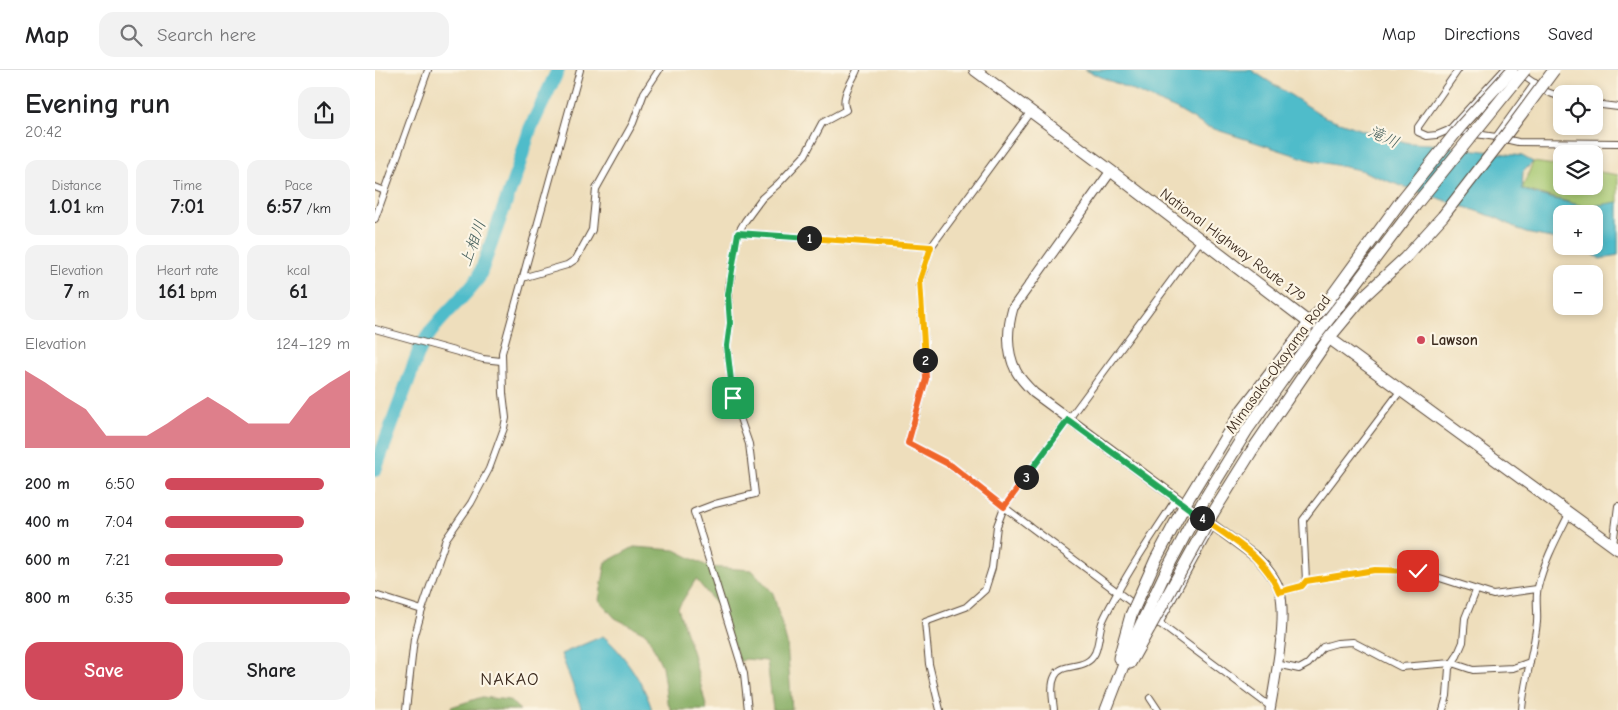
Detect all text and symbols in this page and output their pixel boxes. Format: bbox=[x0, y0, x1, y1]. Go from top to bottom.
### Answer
search box bbox=[99, 12, 449, 57]
text: Map bbox=[25, 21, 69, 49]
icon: search bbox=[117, 21, 145, 49]
text: Search here bbox=[157, 24, 256, 46]
text: Map bbox=[1382, 24, 1416, 45]
text: Directions bbox=[1444, 24, 1520, 45]
text: Saved bbox=[1548, 24, 1593, 45]
map controls bbox=[1553, 85, 1603, 315]
button: locate bbox=[1553, 85, 1603, 135]
button: share bbox=[298, 87, 350, 139]
text: Evening run bbox=[25, 88, 170, 120]
water label: 滝川 bbox=[1365, 122, 1402, 152]
text: 20:42 bbox=[25, 123, 62, 141]
button: layers bbox=[1553, 145, 1603, 195]
text: Distance bbox=[51, 177, 102, 194]
text: Time bbox=[173, 177, 202, 194]
text: Pace bbox=[284, 177, 313, 194]
street label: National Highway Route 179 bbox=[1157, 184, 1309, 306]
text: 1.01 bbox=[49, 194, 81, 218]
text: 7:01 bbox=[170, 194, 205, 218]
text: 6:57 bbox=[266, 194, 302, 218]
text: km bbox=[81, 200, 104, 217]
text: /km bbox=[302, 200, 331, 217]
button: + bbox=[1553, 205, 1603, 255]
water label: 上相川 bbox=[456, 218, 490, 269]
pin: 1 bbox=[797, 226, 821, 250]
text: 1 bbox=[807, 230, 812, 247]
text: Elevation bbox=[50, 262, 103, 279]
text: Heart rate bbox=[157, 262, 218, 279]
text: kcal bbox=[287, 262, 310, 279]
button: − bbox=[1553, 265, 1603, 315]
text: 7 bbox=[64, 279, 73, 303]
text: 161 bbox=[158, 279, 186, 303]
text: 61 bbox=[289, 279, 308, 303]
text: m bbox=[73, 285, 89, 302]
text: bpm bbox=[186, 285, 217, 302]
street label: Mimasaka-Okayama Road bbox=[1222, 291, 1334, 437]
place label: Lawson bbox=[1431, 331, 1478, 349]
marker: Lawson bbox=[1415, 334, 1427, 346]
text: Elevation bbox=[25, 335, 86, 353]
text: 124–129 m bbox=[276, 335, 350, 353]
pin: 2 bbox=[913, 348, 937, 372]
text: 2 bbox=[922, 352, 929, 369]
pin bbox=[712, 377, 754, 419]
icon: arrive bbox=[719, 384, 747, 412]
pin: 3 bbox=[1013, 464, 1039, 490]
text: 3 bbox=[1023, 469, 1030, 486]
text: 200 m bbox=[25, 475, 70, 493]
text: 6:50 bbox=[105, 475, 135, 493]
pin: 4 bbox=[1189, 506, 1215, 530]
text: 4 bbox=[1199, 510, 1206, 527]
text: 400 m bbox=[25, 513, 69, 531]
text: 7:04 bbox=[105, 513, 133, 531]
pin bbox=[1397, 550, 1439, 592]
text: 600 m bbox=[25, 551, 70, 569]
text: 7:21 bbox=[105, 551, 130, 569]
icon: check bbox=[1404, 557, 1432, 585]
text: 800 m bbox=[25, 589, 70, 607]
text: 6:35 bbox=[105, 589, 133, 607]
button: Save bbox=[25, 642, 183, 700]
button: Share bbox=[193, 642, 350, 700]
district label: NAKAO bbox=[480, 669, 540, 690]

